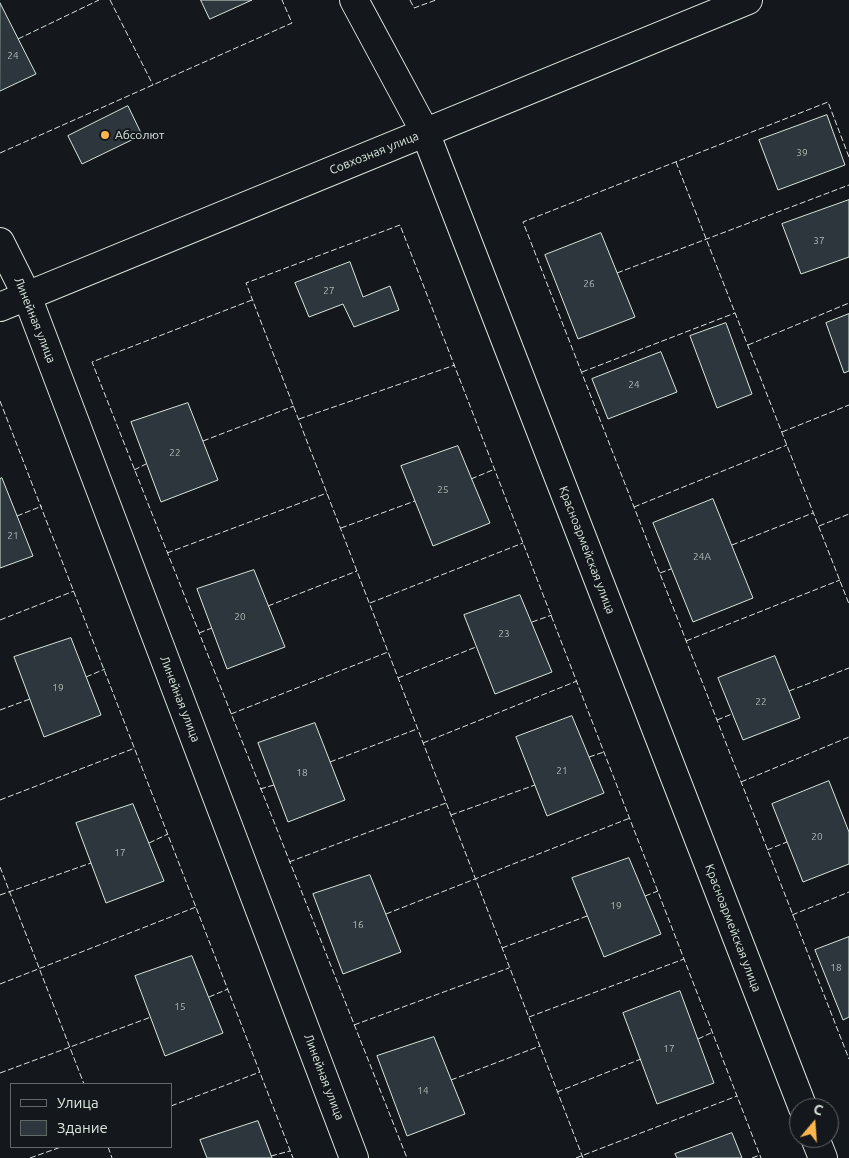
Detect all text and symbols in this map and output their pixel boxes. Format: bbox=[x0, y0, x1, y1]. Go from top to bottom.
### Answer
house number: 24 bbox=[7, 50, 19, 62]
place label: Абсолют bbox=[115, 128, 164, 142]
marker: Абсолют bbox=[99, 129, 111, 141]
street label: Совхозная улица bbox=[327, 129, 421, 177]
house number: 39 bbox=[796, 147, 808, 159]
house number: 37 bbox=[813, 235, 825, 247]
street label: Линейная улица bbox=[11, 275, 59, 365]
house number: 26 bbox=[583, 278, 595, 290]
house number: 27 bbox=[323, 285, 335, 297]
house number: 24 bbox=[628, 379, 640, 391]
house number: 22 bbox=[169, 447, 181, 459]
house number: 25 bbox=[437, 484, 449, 496]
street label: Красноармейская улица bbox=[556, 484, 618, 616]
house number: 21 bbox=[7, 530, 19, 542]
house number: 24А bbox=[693, 551, 711, 563]
house number: 20 bbox=[234, 611, 246, 623]
house number: 23 bbox=[498, 628, 510, 640]
street label: Линейная улица bbox=[157, 654, 203, 744]
house number: 19 bbox=[52, 682, 64, 694]
house number: 22 bbox=[755, 696, 767, 708]
house number: 21 bbox=[556, 765, 568, 777]
house number: 18 bbox=[296, 767, 308, 779]
house number: 20 bbox=[811, 831, 823, 843]
house number: 17 bbox=[114, 847, 126, 859]
street label: Красноармейская улица bbox=[702, 862, 764, 994]
house number: 19 bbox=[610, 900, 622, 912]
house number: 16 bbox=[352, 919, 364, 931]
house number: 18 bbox=[830, 962, 842, 974]
house number: 15 bbox=[174, 1001, 186, 1013]
street label: Линейная улица bbox=[301, 1032, 347, 1122]
house number: 17 bbox=[663, 1043, 675, 1055]
legend bbox=[10, 1083, 172, 1148]
house number: 14 bbox=[417, 1085, 429, 1097]
text: Улица bbox=[57, 1094, 99, 1111]
north arrow bbox=[789, 1098, 839, 1148]
text: С bbox=[812, 1101, 825, 1119]
text: Здание bbox=[57, 1119, 108, 1136]

